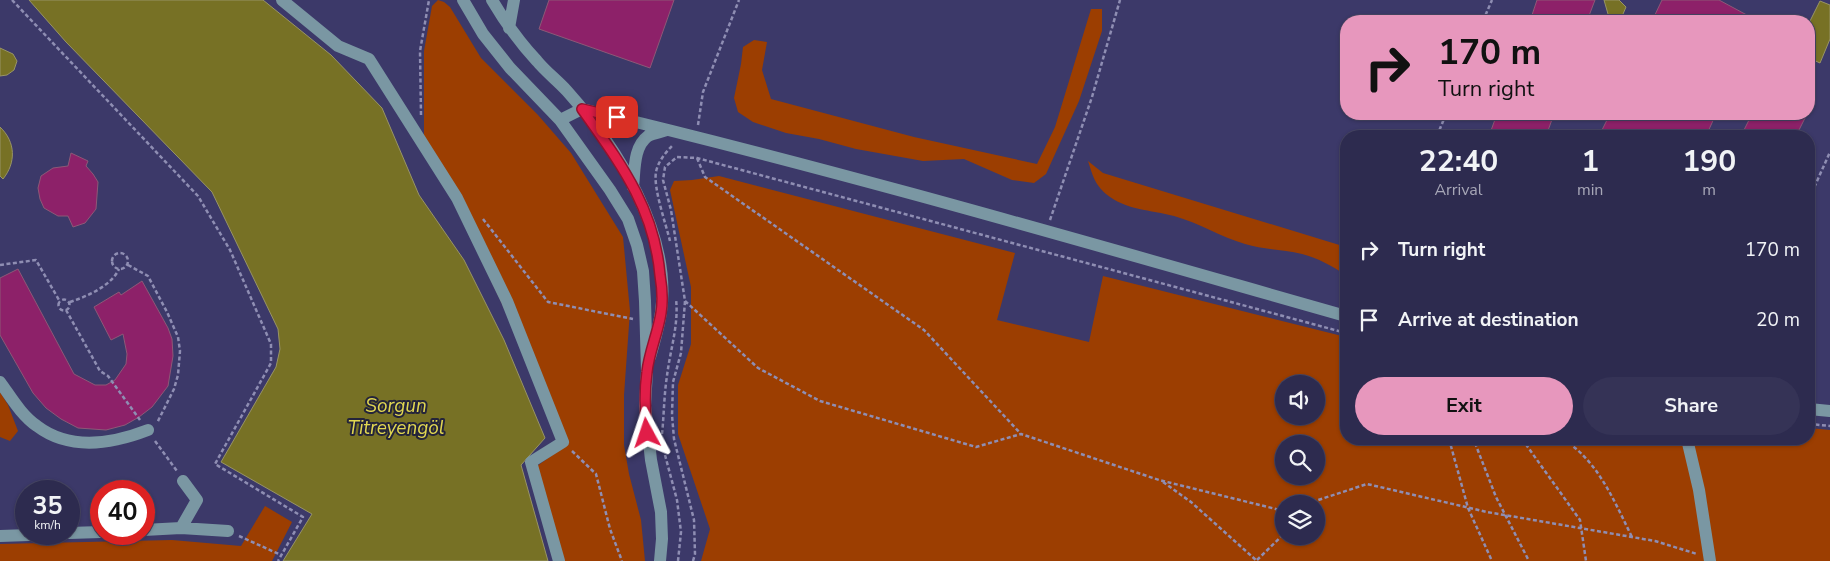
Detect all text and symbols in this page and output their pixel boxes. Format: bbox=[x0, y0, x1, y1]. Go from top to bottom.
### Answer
text: 170 m bbox=[1438, 29, 1541, 76]
icon: right bbox=[1355, 35, 1420, 100]
text: Turn right bbox=[1438, 74, 1534, 104]
pin bbox=[596, 96, 638, 138]
icon: arrive bbox=[603, 103, 631, 131]
text: 22:40 bbox=[1419, 141, 1498, 182]
text: 1 bbox=[1581, 141, 1599, 182]
text: 190 bbox=[1682, 141, 1736, 182]
text: Arrival bbox=[1434, 179, 1483, 201]
text: min bbox=[1577, 179, 1603, 201]
text: m bbox=[1702, 179, 1716, 201]
icon: right bbox=[1355, 236, 1383, 264]
text: Turn right bbox=[1398, 237, 1485, 263]
text: 170 m bbox=[1745, 237, 1800, 263]
icon: arrive bbox=[1355, 306, 1383, 334]
text: Arrive at destination bbox=[1398, 307, 1579, 333]
text: 20 m bbox=[1756, 307, 1800, 333]
map controls bbox=[1275, 375, 1325, 545]
button: sound bbox=[1275, 375, 1325, 425]
button: Exit bbox=[1355, 377, 1573, 435]
button: Share bbox=[1583, 377, 1800, 435]
water label: Sorgun Titreyengöl bbox=[347, 393, 445, 441]
position arrow bbox=[620, 406, 672, 458]
button: search bbox=[1275, 435, 1325, 485]
speed limit sign: 40 bbox=[90, 480, 155, 545]
text: 35 bbox=[32, 489, 63, 523]
button: layers bbox=[1275, 495, 1325, 545]
text: km/h bbox=[34, 517, 61, 533]

